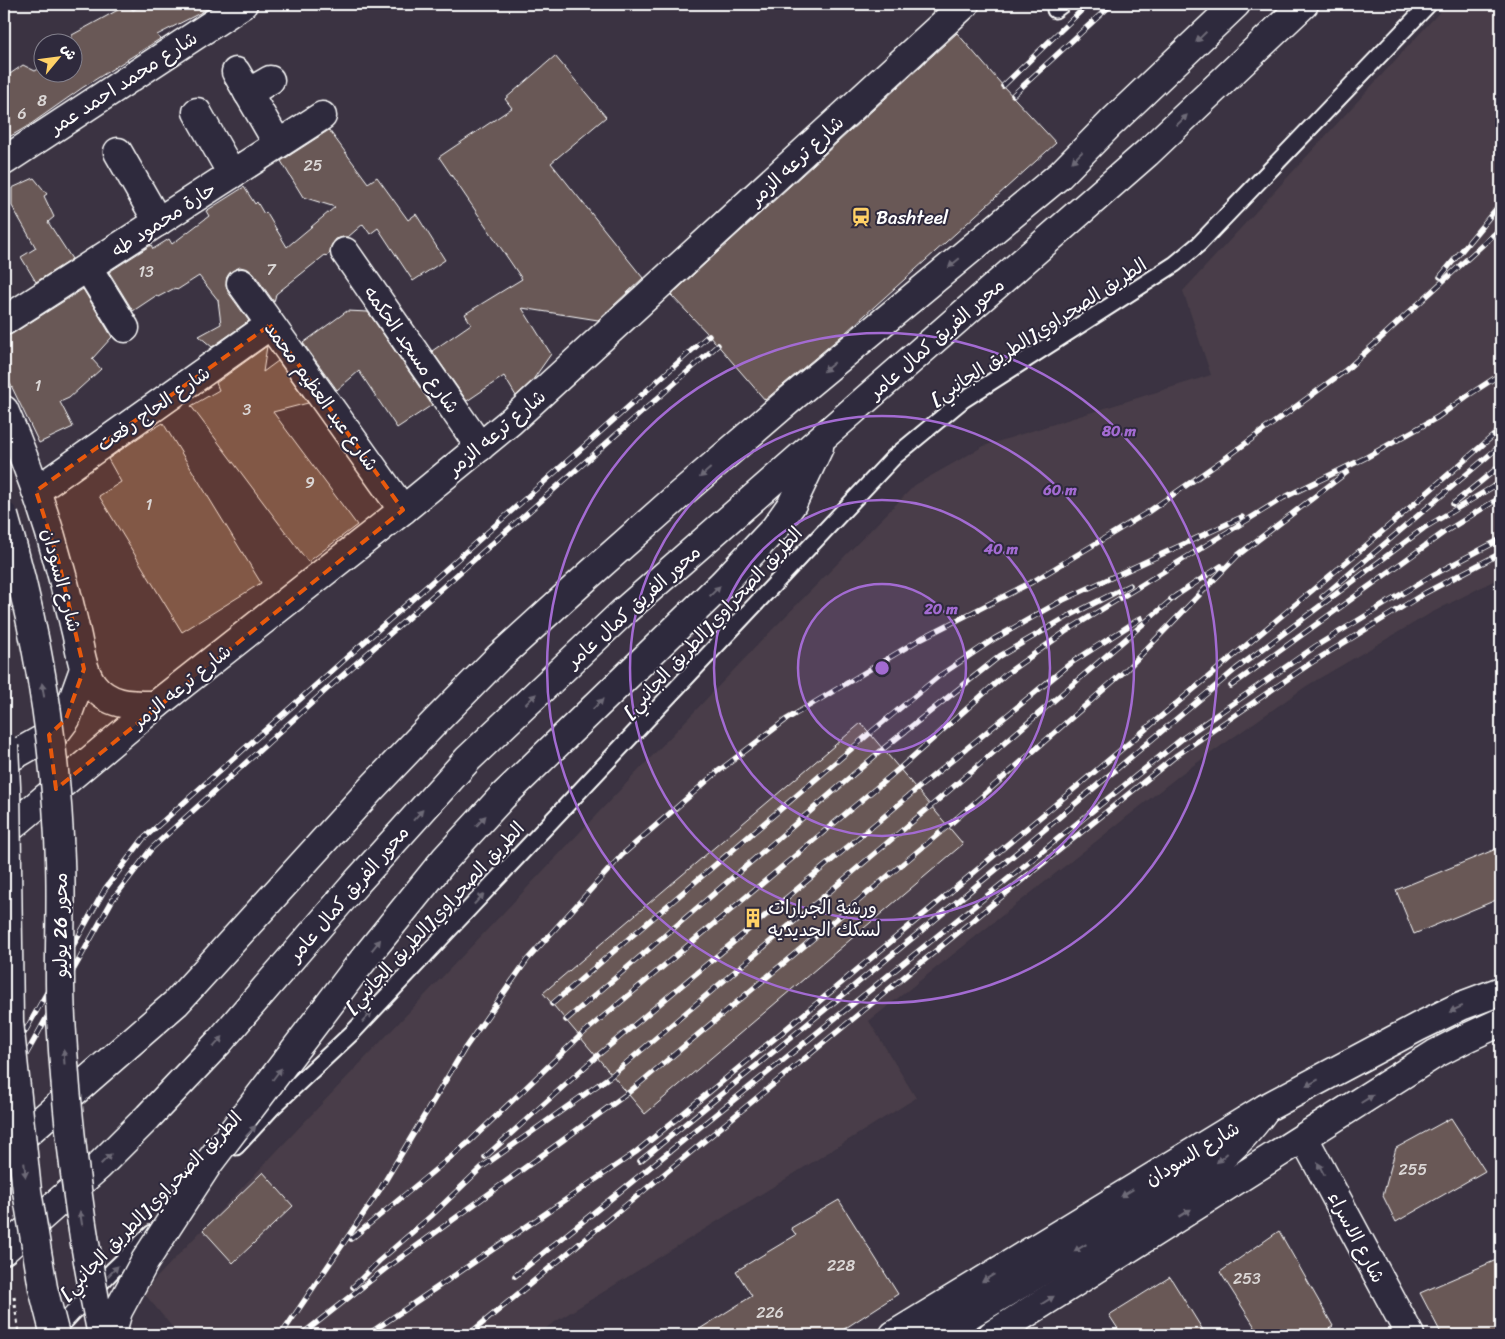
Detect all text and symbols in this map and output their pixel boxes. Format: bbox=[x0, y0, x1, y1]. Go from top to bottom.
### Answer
street label: شارع محمد احمد عمر bbox=[45, 26, 201, 138]
one-way arrow bbox=[1195, 31, 1207, 43]
north arrow bbox=[32, 32, 82, 82]
house number: 8 bbox=[37, 86, 47, 115]
house number: 6 bbox=[17, 99, 27, 128]
street label: شارع ترعه الزمر bbox=[739, 107, 852, 215]
one-way arrow bbox=[1176, 114, 1188, 126]
house number: 25 bbox=[303, 151, 323, 180]
one-way arrow bbox=[1071, 151, 1083, 163]
street label: حارة محمود طه bbox=[104, 173, 223, 266]
place label: Bashteel bbox=[876, 201, 949, 234]
station icon: Bashteel bbox=[850, 206, 872, 228]
street label: الطريق الصحراوي[الطريق الجانبي] bbox=[923, 249, 1154, 414]
house number: 7 bbox=[266, 255, 276, 284]
house number: 13 bbox=[138, 257, 154, 286]
one-way arrow bbox=[947, 258, 960, 269]
street label: محور الفريق كمال عامر bbox=[859, 269, 1012, 409]
street label: شارع مسجد الحكمه bbox=[355, 278, 468, 421]
street label: شارع عبد العظيم محمد bbox=[256, 314, 387, 478]
street label: شارع الحاج رفعت bbox=[89, 357, 217, 460]
one-way arrow bbox=[823, 362, 836, 373]
house number: 1 bbox=[35, 371, 42, 400]
street label: شارع ترعه الزمر bbox=[438, 381, 553, 485]
house number: 3 bbox=[243, 395, 252, 424]
text: 80 m bbox=[1101, 418, 1136, 444]
one-way arrow bbox=[699, 467, 711, 478]
house number: 9 bbox=[305, 468, 315, 497]
text: 60 m bbox=[1042, 477, 1077, 503]
house number: 1 bbox=[146, 490, 153, 519]
street label: الطريق الصحراوي[الطريق الجانبي] bbox=[614, 518, 811, 726]
street label: شارع السودان bbox=[32, 525, 91, 636]
street label: محور الفريق كمال عامر bbox=[557, 536, 709, 678]
text: 40 m bbox=[983, 536, 1019, 562]
one-way arrow bbox=[708, 585, 720, 597]
text: 20 m bbox=[923, 596, 958, 622]
street label: شارع ترعه الزمر bbox=[122, 635, 239, 739]
centre of rings bbox=[873, 659, 891, 677]
one-way arrow bbox=[39, 682, 47, 698]
one-way arrow bbox=[525, 693, 537, 705]
one-way arrow bbox=[592, 698, 604, 710]
one-way arrow bbox=[412, 809, 424, 821]
street label: الطريق الصحراوي[الطريق الجانبي] bbox=[336, 813, 533, 1021]
one-way arrow bbox=[475, 814, 486, 827]
street label: محور الفريق كمال عامر bbox=[278, 817, 417, 971]
street label: محور 26 يوليو bbox=[44, 873, 77, 978]
place label: ورشة الجرارات لسكك الحديديه bbox=[768, 891, 881, 946]
one-way arrow bbox=[473, 893, 485, 905]
building icon: ورشة الجرارات لسكك الحديديه bbox=[742, 907, 764, 929]
one-way arrow bbox=[370, 939, 381, 952]
one-way arrow bbox=[1449, 1005, 1463, 1013]
one-way arrow bbox=[361, 1011, 373, 1023]
one-way arrow bbox=[212, 1037, 224, 1049]
one-way arrow bbox=[59, 1049, 67, 1065]
one-way arrow bbox=[271, 1068, 282, 1081]
one-way arrow bbox=[1305, 1079, 1318, 1088]
one-way arrow bbox=[1360, 1094, 1374, 1103]
street label: الطريق الصحراوي[الطريق الجانبي] bbox=[50, 1103, 250, 1308]
street label: شارع السودان bbox=[1138, 1112, 1246, 1195]
one-way arrow bbox=[245, 1125, 257, 1137]
one-way arrow bbox=[1216, 1152, 1229, 1163]
one-way arrow bbox=[99, 1154, 111, 1166]
house number: 255 bbox=[1399, 1155, 1428, 1184]
one-way arrow bbox=[1316, 1162, 1325, 1176]
one-way arrow bbox=[21, 1163, 29, 1179]
street label: شارع الاسراء bbox=[1319, 1185, 1395, 1289]
one-way arrow bbox=[1120, 1188, 1133, 1198]
one-way arrow bbox=[1179, 1208, 1192, 1218]
one-way arrow bbox=[77, 1210, 85, 1226]
one-way arrow bbox=[1073, 1244, 1086, 1253]
house number: 228 bbox=[827, 1251, 855, 1280]
house number: 253 bbox=[1233, 1264, 1261, 1293]
one-way arrow bbox=[106, 1266, 118, 1278]
one-way arrow bbox=[982, 1273, 995, 1282]
one-way arrow bbox=[1041, 1295, 1054, 1305]
house number: 226 bbox=[756, 1298, 784, 1327]

